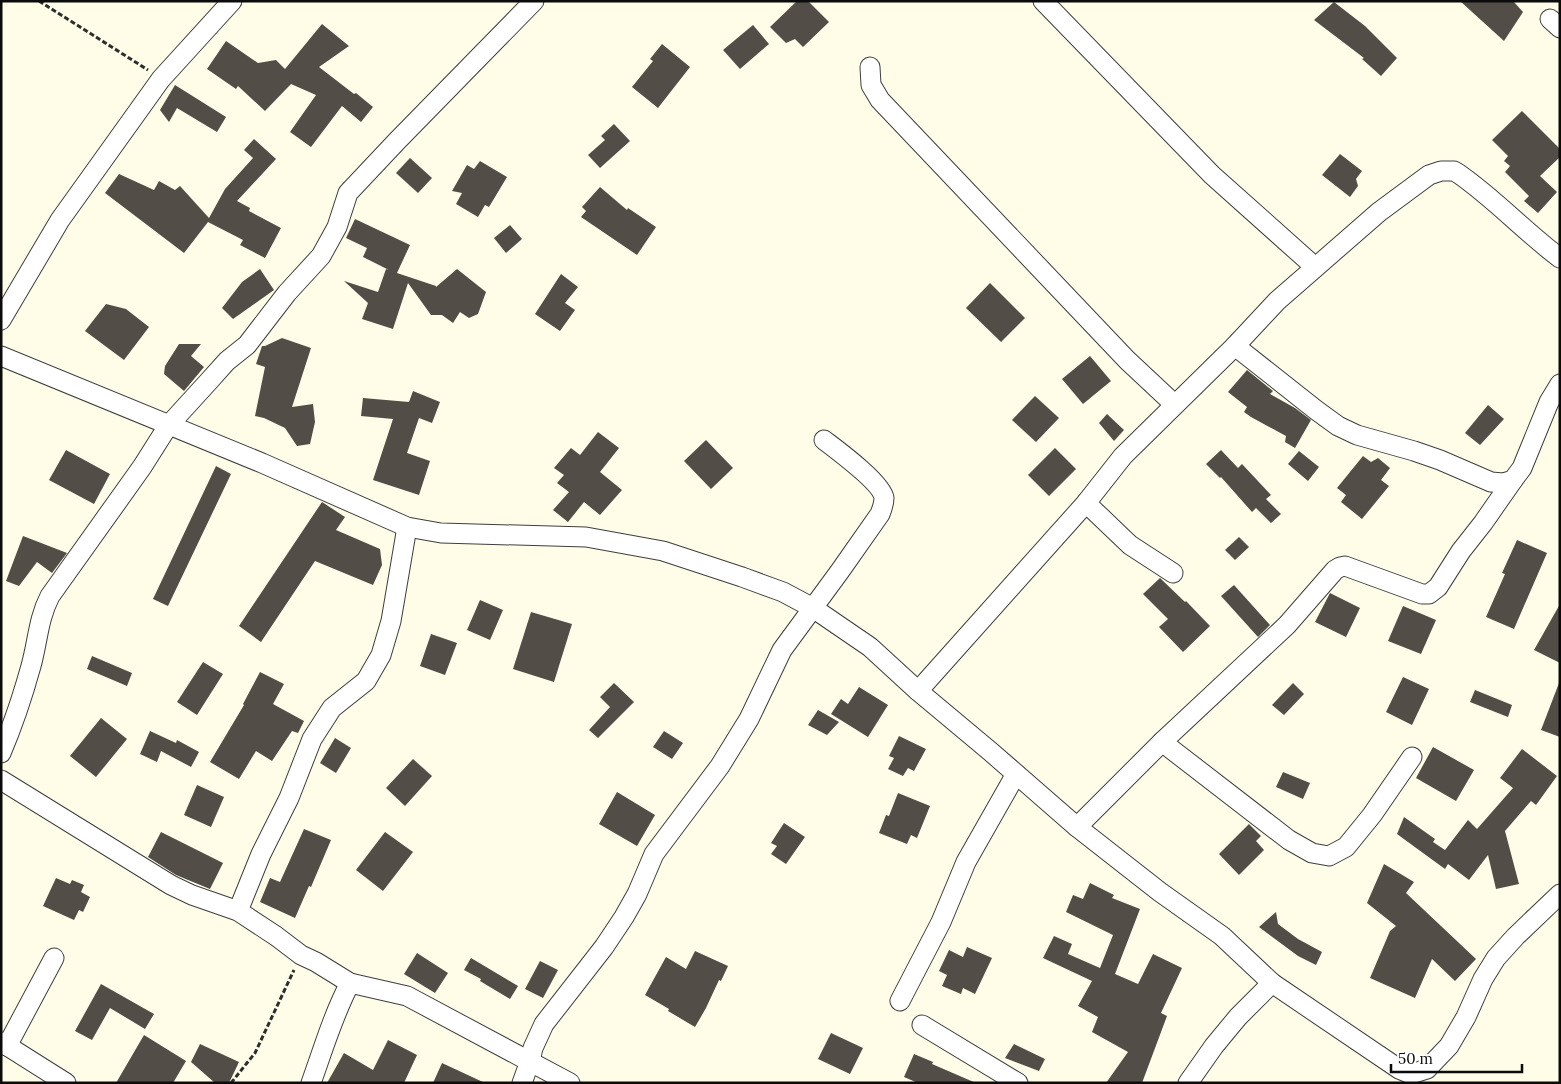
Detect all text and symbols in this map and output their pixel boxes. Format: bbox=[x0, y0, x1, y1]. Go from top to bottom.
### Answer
scale bar bbox=[1391, 1042, 1522, 1074]
text: 50 m bbox=[1398, 1049, 1433, 1068]

